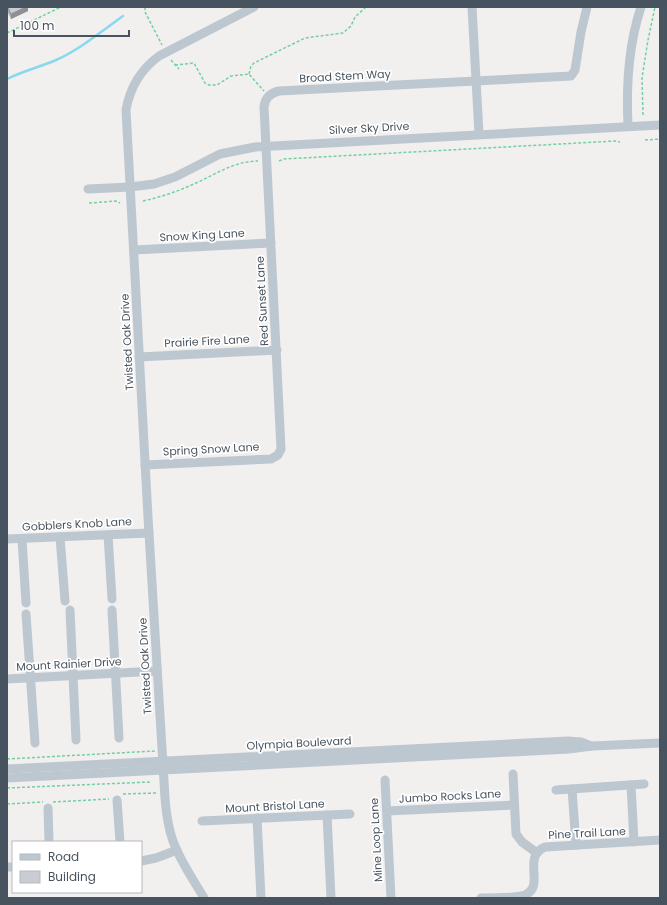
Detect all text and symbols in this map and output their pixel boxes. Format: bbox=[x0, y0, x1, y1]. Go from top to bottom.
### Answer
scale bar bbox=[14, 12, 129, 38]
text: 100 m bbox=[20, 17, 54, 34]
street label: Broad Stem Way bbox=[299, 66, 392, 86]
street label: Silver Sky Drive bbox=[328, 118, 410, 138]
street label: Snow King Lane bbox=[159, 225, 245, 245]
street label: Red Sunset Lane bbox=[252, 255, 272, 346]
street label: Twisted Oak Drive bbox=[116, 293, 138, 391]
street label: Prairie Fire Lane bbox=[164, 331, 250, 351]
street label: Spring Snow Lane bbox=[162, 438, 260, 460]
street label: Gobblers Knob Lane bbox=[22, 513, 132, 535]
street label: Twisted Oak Drive bbox=[134, 617, 156, 715]
street label: Mount Rainier Drive bbox=[16, 653, 122, 675]
street label: Olympia Boulevard bbox=[246, 732, 352, 754]
street label: Jumbo Rocks Lane bbox=[398, 785, 502, 807]
street label: Mount Bristol Lane bbox=[225, 795, 325, 817]
street label: Mine Loop Lane bbox=[366, 797, 386, 882]
street label: Pine Trail Lane bbox=[548, 823, 626, 843]
legend bbox=[12, 841, 142, 893]
text: Road bbox=[48, 848, 79, 865]
text: Building bbox=[48, 868, 96, 885]

